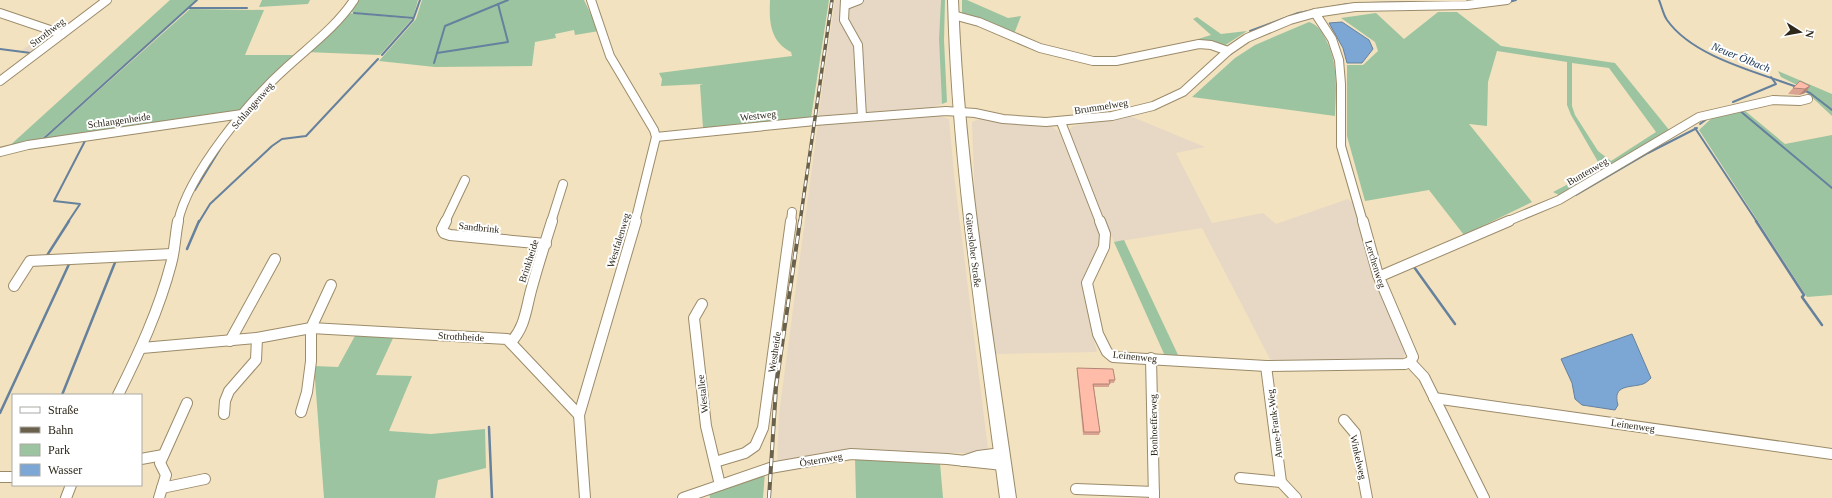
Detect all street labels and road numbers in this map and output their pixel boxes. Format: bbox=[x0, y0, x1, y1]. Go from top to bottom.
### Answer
street label: Strothweg bbox=[28, 16, 67, 49]
street label: Schlangenweg bbox=[229, 80, 276, 131]
street label: Brummelweg bbox=[1073, 97, 1129, 116]
street label: Westweg bbox=[739, 108, 777, 123]
street label: Schlangenheide bbox=[87, 111, 152, 130]
street label: Buntenweg bbox=[1565, 155, 1610, 188]
street label: Westfalenweg bbox=[605, 212, 632, 269]
street label: Gütersloher Straße bbox=[963, 212, 984, 289]
street label: Sandbrink bbox=[458, 220, 500, 235]
street label: Brinkheide bbox=[516, 238, 541, 284]
street label: Lerchenweg bbox=[1363, 239, 1388, 289]
street label: Strothheide bbox=[438, 330, 485, 343]
street label: Westheide bbox=[766, 330, 783, 373]
street label: Leinenweg bbox=[1112, 349, 1158, 364]
street label: Westallee bbox=[695, 374, 710, 414]
street label: Anne-Frank-Weg bbox=[1265, 389, 1284, 459]
street label: Bonhoefferweg bbox=[1147, 394, 1160, 456]
street label: Leinenweg bbox=[1610, 417, 1656, 434]
street label: Winkelweg bbox=[1348, 434, 1369, 481]
street label: Östernweg bbox=[799, 450, 843, 469]

